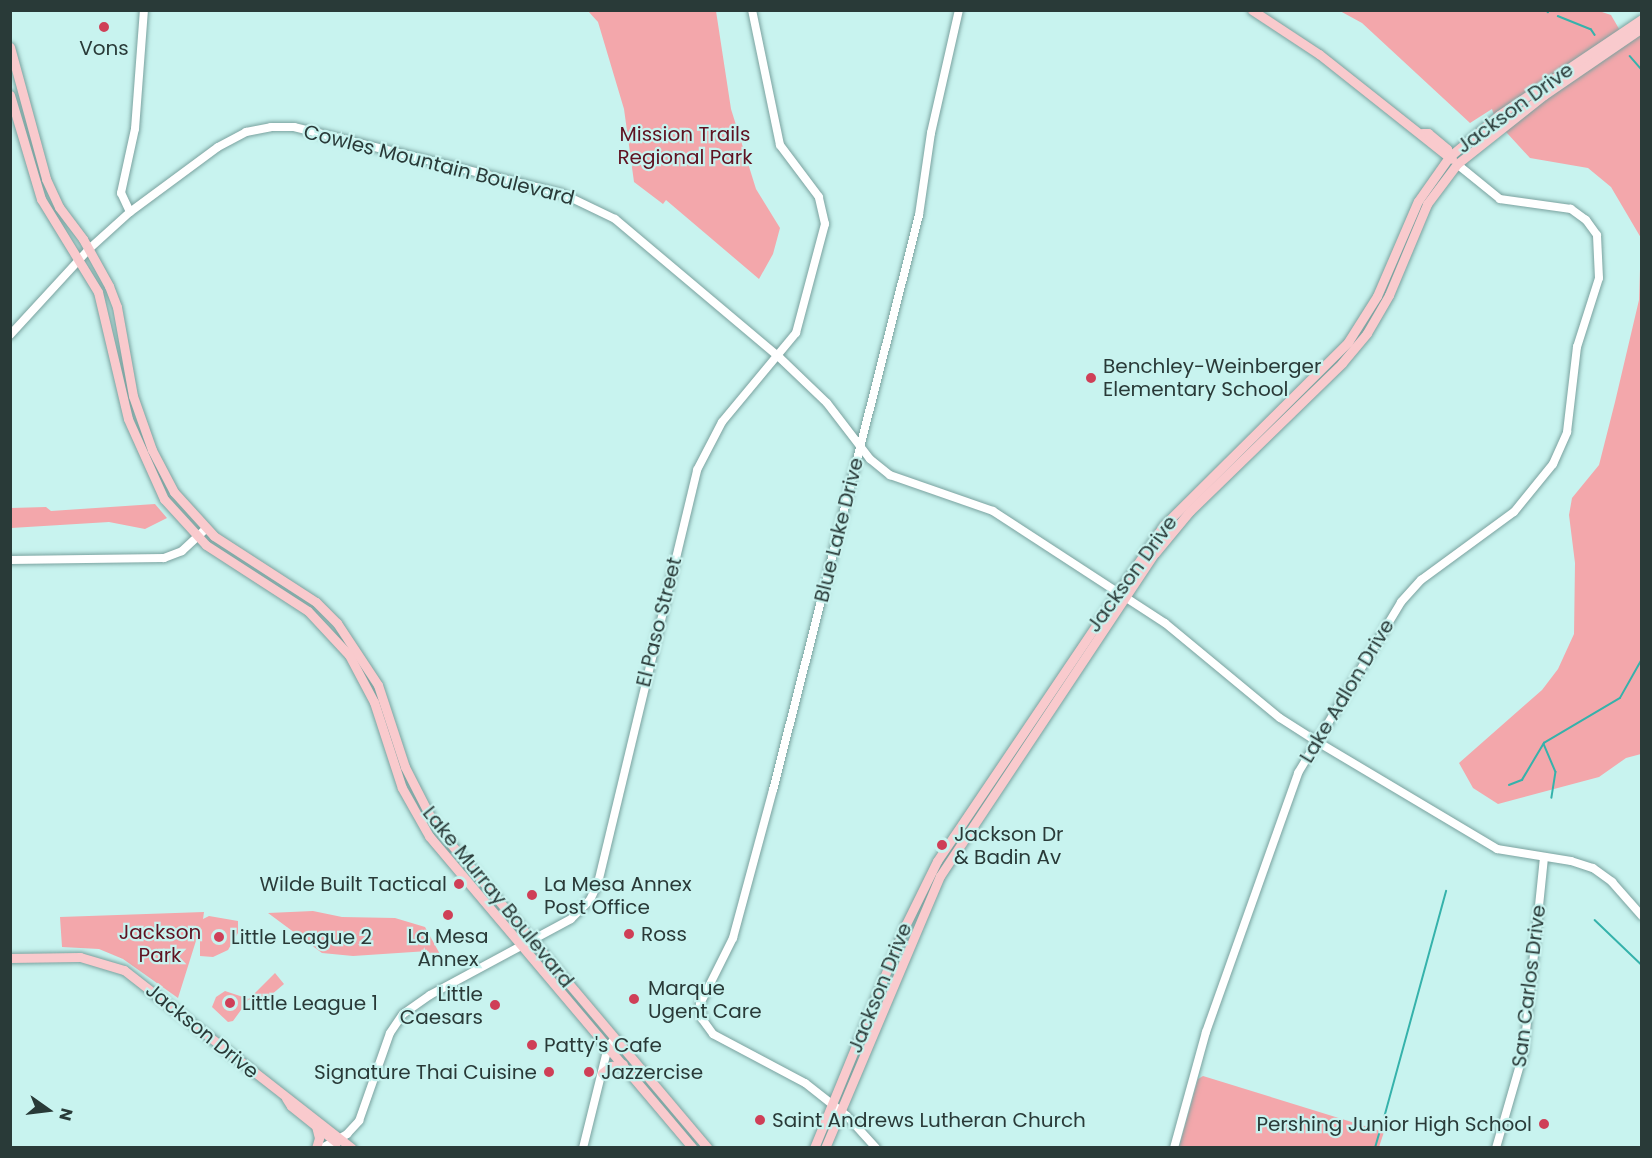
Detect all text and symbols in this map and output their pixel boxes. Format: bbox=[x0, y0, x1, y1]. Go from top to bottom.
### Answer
marker: Vons bbox=[97, 20, 111, 34]
place label: Vons bbox=[79, 36, 129, 60]
street label: Jackson Drive bbox=[1452, 58, 1578, 158]
street label: Cowles Mountain Boulevard bbox=[301, 120, 577, 210]
park label: Mission Trails Regional Park bbox=[617, 122, 753, 169]
place label: Benchley-Weinberger Elementary School bbox=[1103, 354, 1321, 401]
marker: Benchley-Weinberger Elementary School bbox=[1084, 371, 1098, 385]
street label: Blue Lake Drive bbox=[809, 455, 869, 605]
street label: Jackson Drive bbox=[1082, 511, 1182, 637]
street label: El Paso Street bbox=[631, 555, 687, 689]
street label: Lake Adlon Drive bbox=[1295, 615, 1399, 767]
street label: Lake Murray Boulevard bbox=[418, 802, 578, 992]
place label: Jackson Dr & Badin Av bbox=[954, 822, 1064, 869]
marker: Jackson Dr & Badin Av bbox=[935, 838, 949, 852]
place label: Wilde Built Tactical bbox=[260, 872, 447, 896]
place label: La Mesa Annex Post Office bbox=[544, 872, 691, 919]
marker: Wilde Built Tactical bbox=[452, 877, 466, 891]
marker: La Mesa Annex Post Office bbox=[525, 888, 539, 902]
street label: San Carlos Drive bbox=[1507, 903, 1551, 1069]
marker: La Mesa Annex bbox=[441, 908, 455, 922]
street label: Jackson Drive bbox=[843, 919, 917, 1057]
park label: Jackson Park bbox=[119, 921, 201, 968]
place label: Ross bbox=[641, 922, 687, 946]
place label: La Mesa Annex bbox=[407, 924, 489, 971]
place label: Little League 2 bbox=[231, 925, 372, 949]
marker: Ross bbox=[622, 927, 636, 941]
marker: Little League 2 bbox=[212, 930, 226, 944]
place label: Marque Ugent Care bbox=[648, 976, 762, 1023]
street label: Jackson Drive bbox=[141, 978, 263, 1084]
place label: Little Caesars bbox=[400, 982, 483, 1029]
marker: Marque Ugent Care bbox=[625, 990, 643, 1008]
place label: Little League 1 bbox=[242, 991, 378, 1015]
marker: Little League 1 bbox=[223, 996, 237, 1010]
marker: Little Caesars bbox=[488, 998, 502, 1012]
place label: Patty's Cafe bbox=[544, 1033, 662, 1057]
marker: Patty's Cafe bbox=[525, 1038, 539, 1052]
place label: Signature Thai Cuisine bbox=[314, 1060, 537, 1084]
place label: Jazzercise bbox=[601, 1060, 703, 1084]
marker: Signature Thai Cuisine bbox=[542, 1065, 556, 1079]
marker: Jazzercise bbox=[582, 1065, 596, 1079]
north arrow bbox=[18, 1080, 78, 1140]
text: N bbox=[53, 1106, 79, 1123]
place label: Saint Andrews Lutheran Church bbox=[772, 1108, 1086, 1132]
place label: Pershing Junior High School bbox=[1256, 1112, 1532, 1136]
marker: Saint Andrews Lutheran Church bbox=[753, 1113, 767, 1127]
marker: Pershing Junior High School bbox=[1537, 1117, 1551, 1131]

